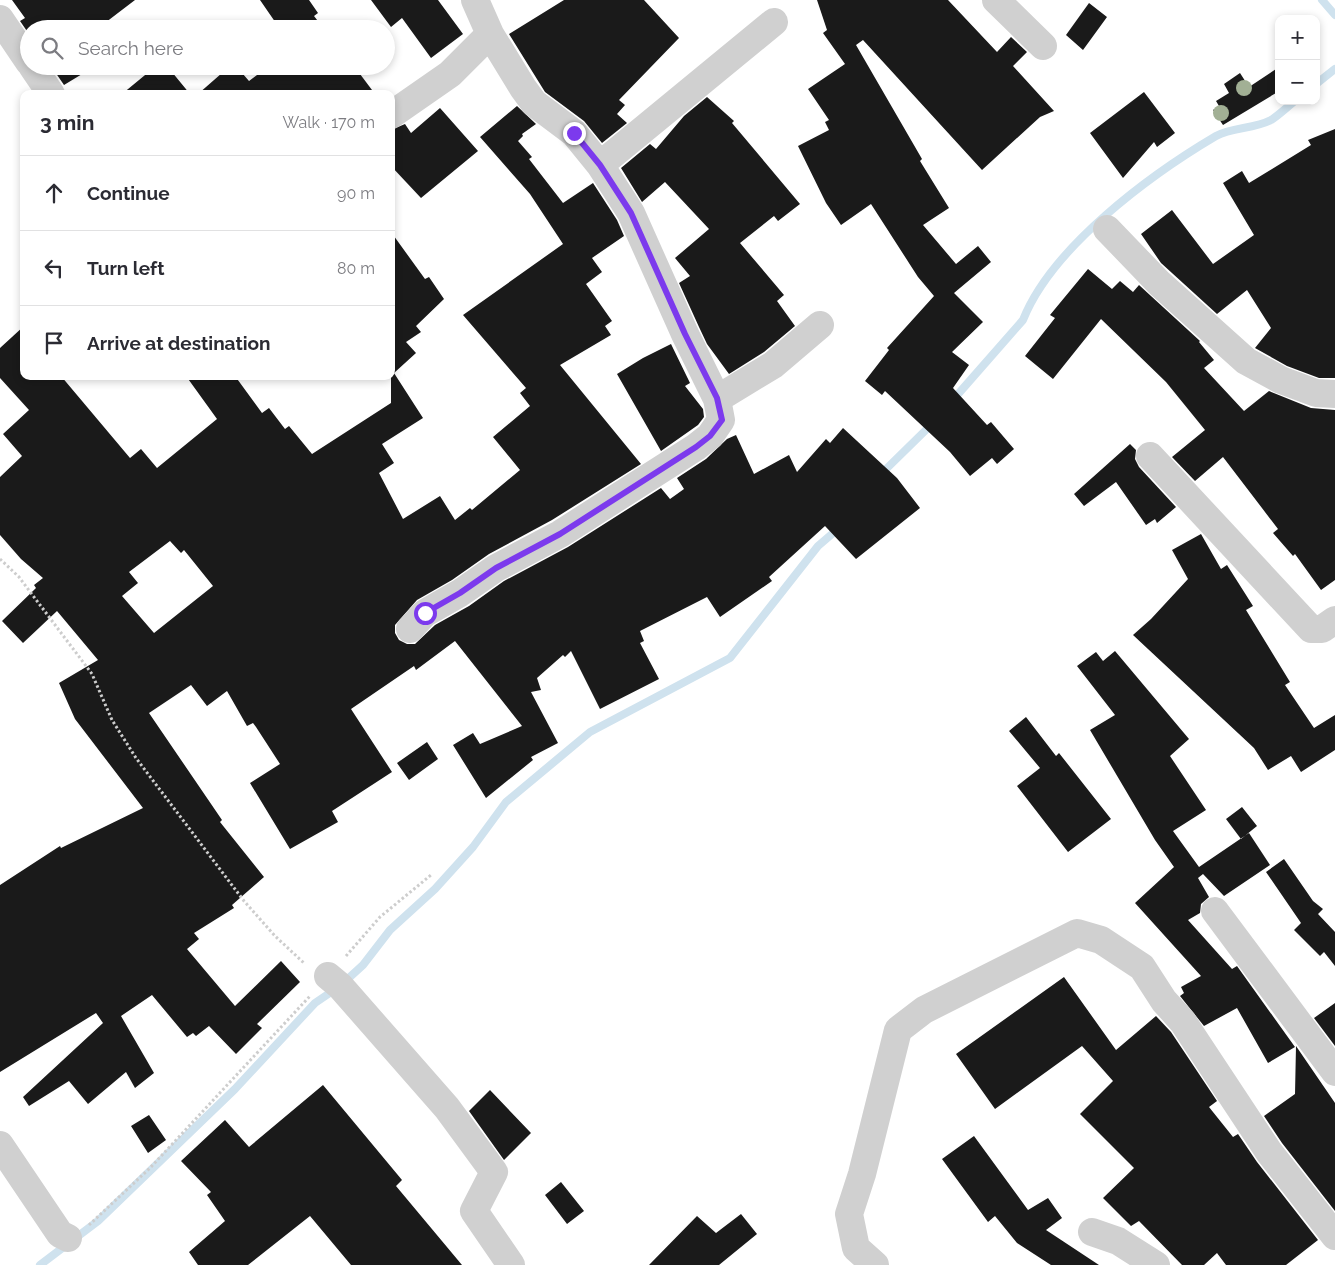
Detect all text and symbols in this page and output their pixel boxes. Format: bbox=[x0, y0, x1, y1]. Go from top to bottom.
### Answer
map controls bbox=[1275, 15, 1320, 105]
button: + bbox=[1275, 15, 1320, 60]
search box bbox=[20, 20, 395, 75]
icon: search bbox=[38, 34, 66, 62]
text: Search here bbox=[78, 37, 184, 59]
button: − bbox=[1275, 60, 1320, 105]
text: 3 min bbox=[40, 110, 94, 135]
text: Walk · 170 m bbox=[283, 113, 375, 132]
route end bbox=[563, 122, 586, 145]
icon: ahead bbox=[40, 179, 68, 207]
text: Continue bbox=[87, 182, 170, 204]
text: 90 m bbox=[337, 184, 375, 203]
icon: left bbox=[40, 254, 68, 282]
text: Turn left bbox=[87, 257, 164, 279]
text: 80 m bbox=[337, 259, 375, 278]
icon: arrive bbox=[40, 329, 68, 357]
text: Arrive at destination bbox=[87, 332, 271, 354]
route start bbox=[414, 602, 437, 625]

